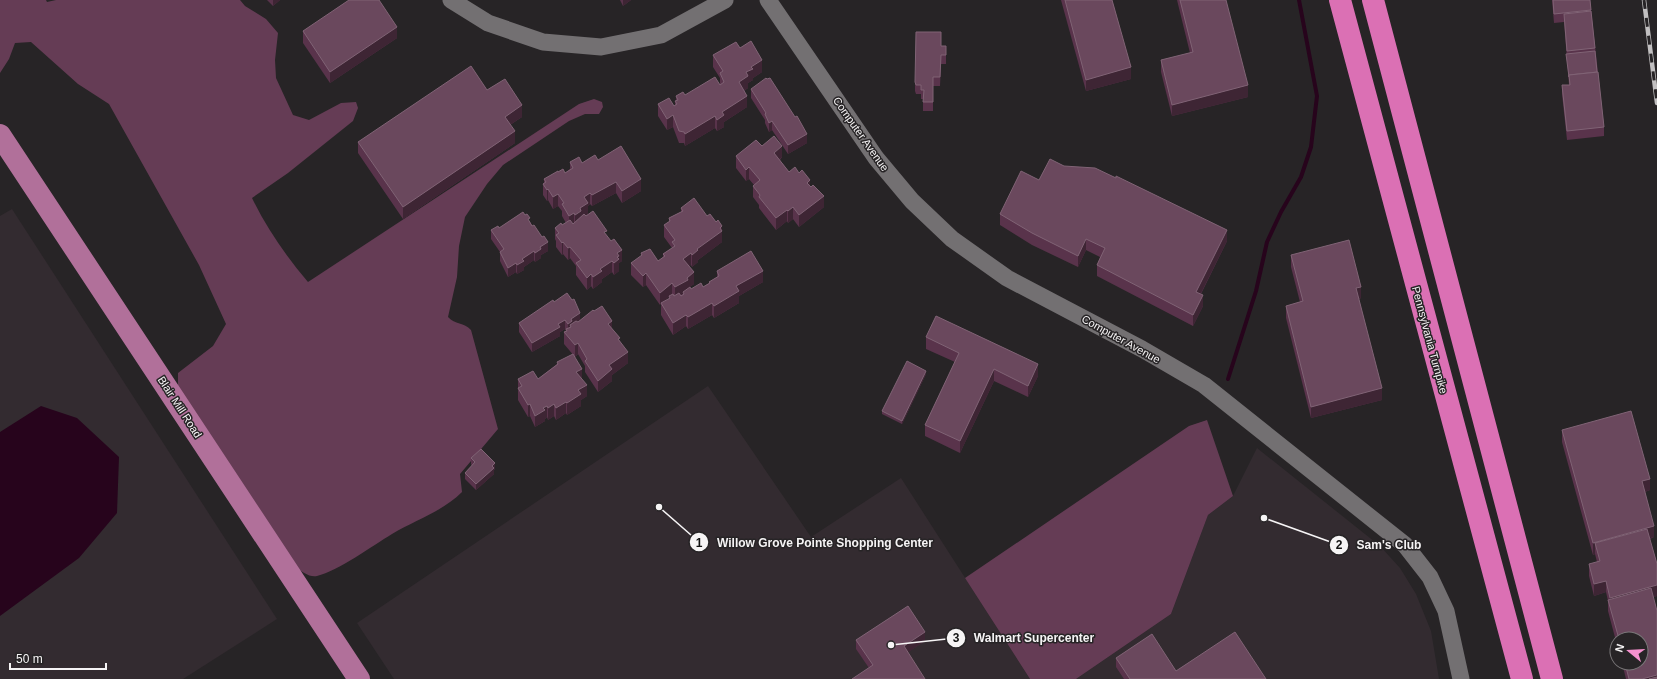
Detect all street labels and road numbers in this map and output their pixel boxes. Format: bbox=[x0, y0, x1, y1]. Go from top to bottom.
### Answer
street label: Computer Avenue bbox=[831, 95, 891, 173]
street label: Pennsylvania Turnpike bbox=[1410, 285, 1450, 395]
street label: Computer Avenue bbox=[1080, 312, 1162, 366]
street label: Blair Mill Road bbox=[156, 374, 204, 440]

